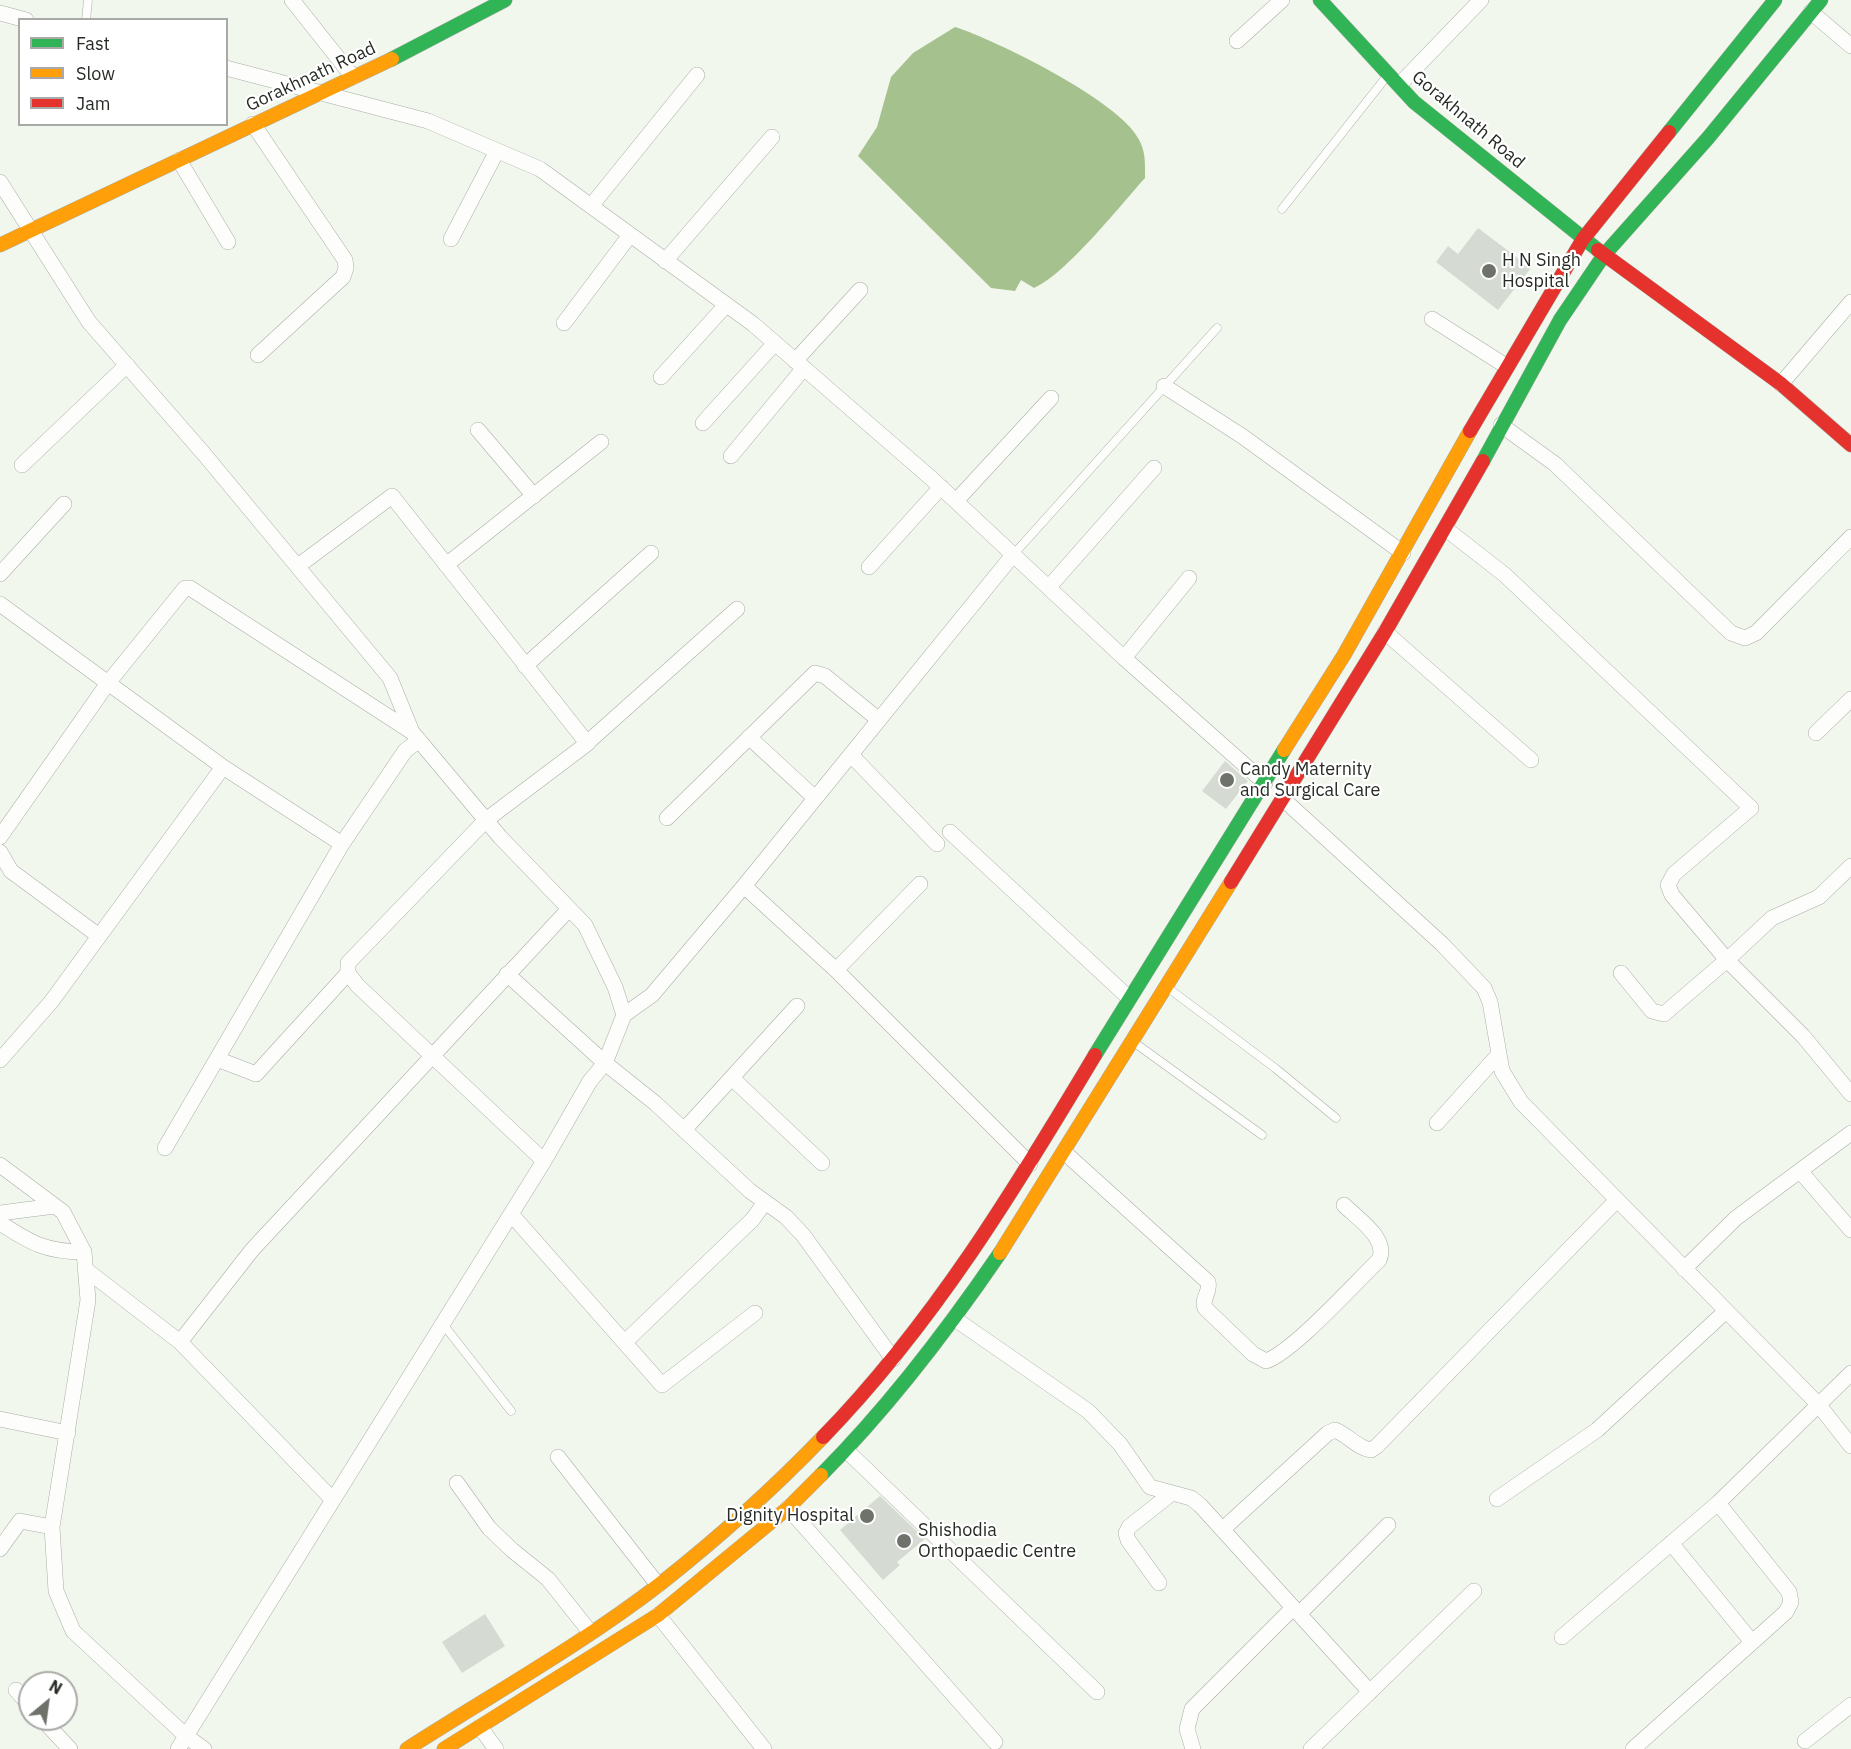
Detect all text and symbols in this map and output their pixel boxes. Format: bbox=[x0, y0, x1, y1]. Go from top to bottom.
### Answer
legend bbox=[18, 18, 228, 126]
text: Fast bbox=[76, 32, 110, 55]
street label: Gorakhnath Road bbox=[243, 38, 379, 116]
text: Slow bbox=[76, 62, 115, 85]
street label: Gorakhnath Road bbox=[1407, 67, 1529, 173]
text: Jam bbox=[76, 92, 111, 115]
place label: H N Singh Hospital bbox=[1502, 250, 1581, 292]
marker: H N Singh Hospital bbox=[1480, 262, 1498, 280]
place label: Candy Maternity and Surgical Care bbox=[1240, 759, 1380, 802]
marker: Candy Maternity and Surgical Care bbox=[1218, 771, 1236, 789]
place label: Dignity Hospital bbox=[726, 1505, 854, 1527]
marker: Dignity Hospital bbox=[858, 1507, 876, 1525]
place label: Shishodia Orthopaedic Centre bbox=[918, 1520, 1076, 1562]
marker: Shishodia Orthopaedic Centre bbox=[895, 1532, 913, 1550]
north arrow bbox=[18, 1671, 78, 1731]
text: N bbox=[46, 1675, 66, 1699]

